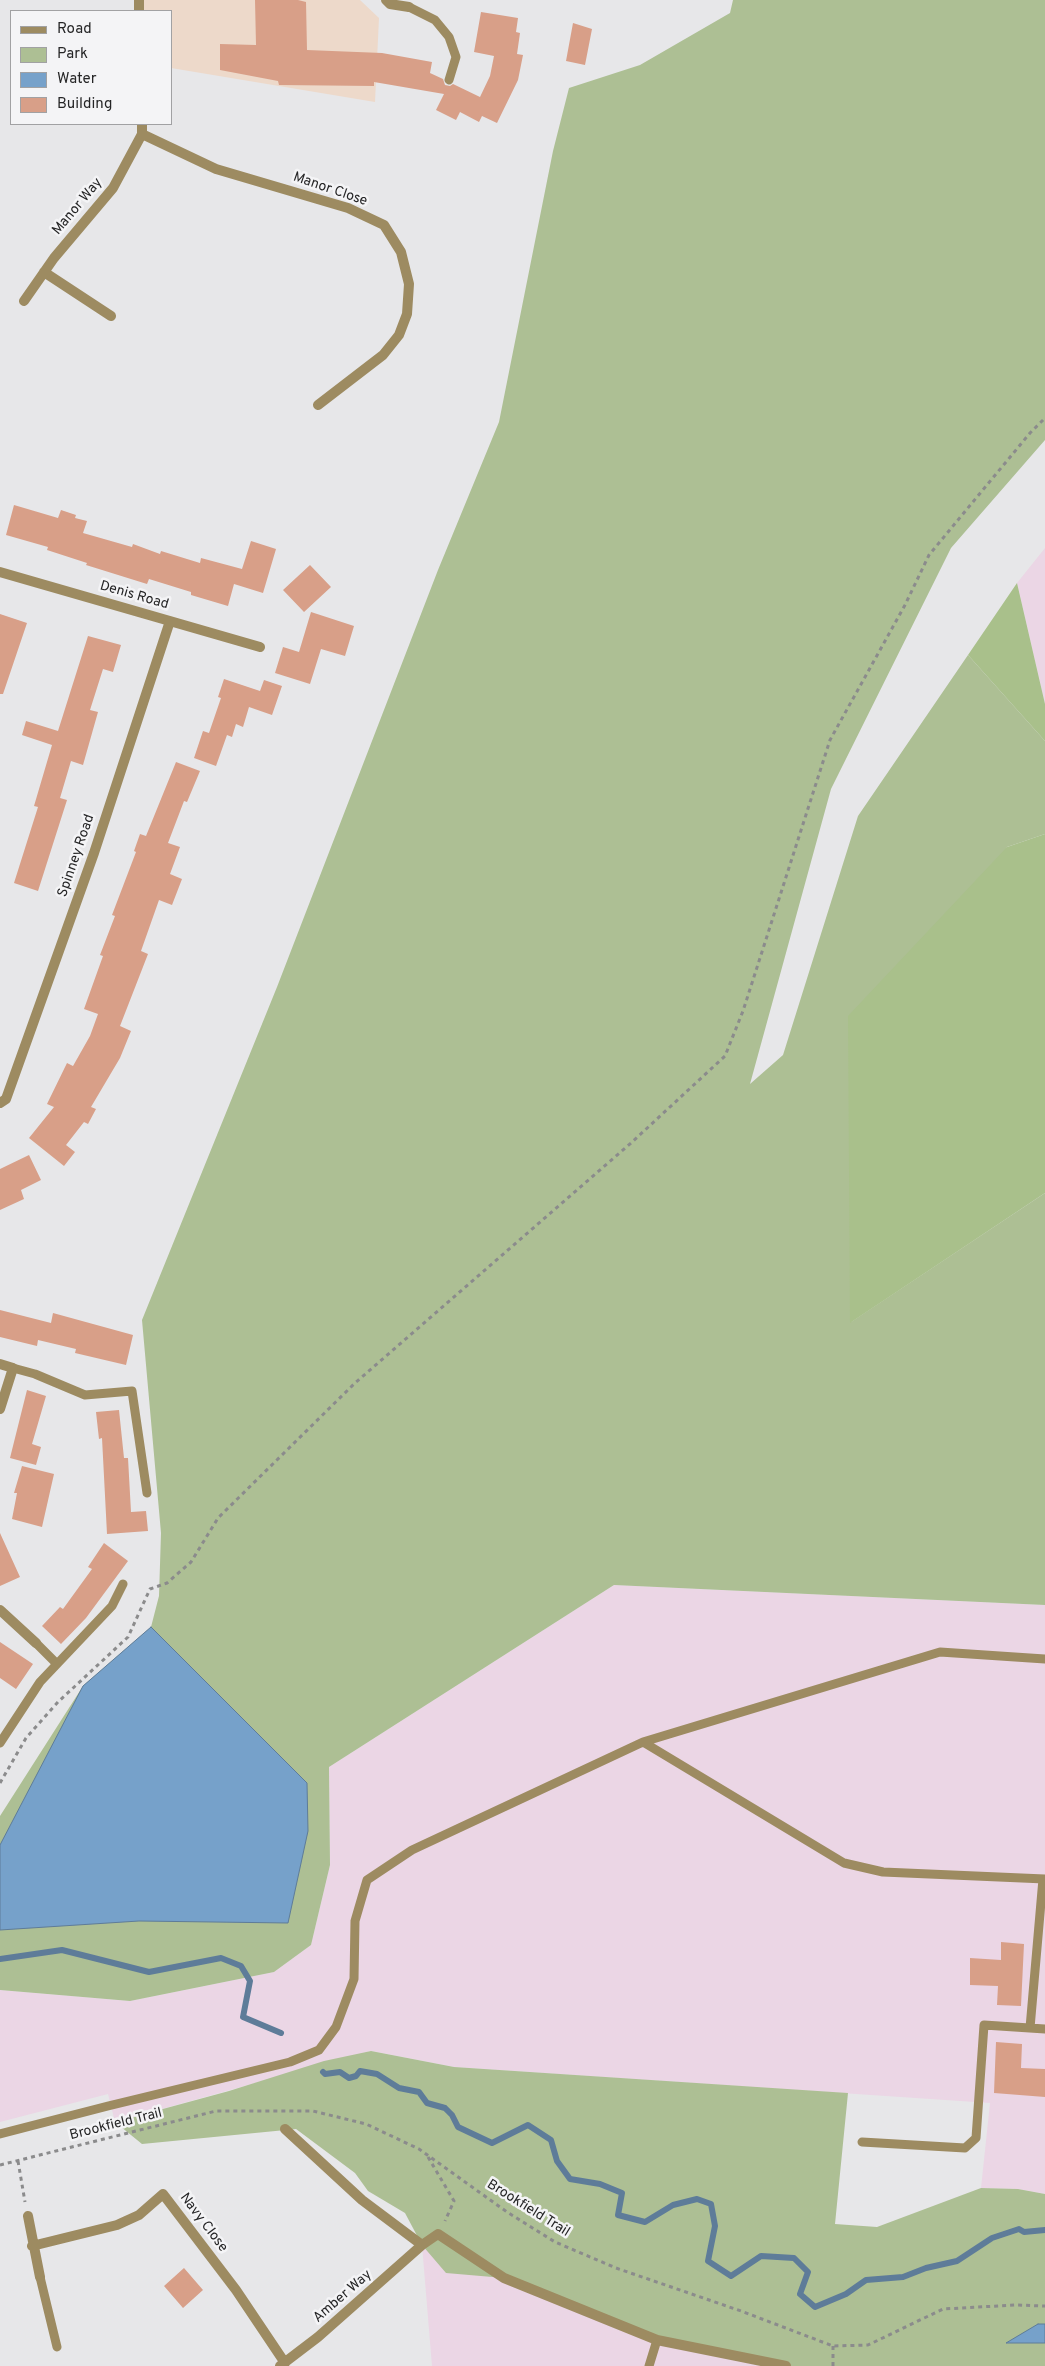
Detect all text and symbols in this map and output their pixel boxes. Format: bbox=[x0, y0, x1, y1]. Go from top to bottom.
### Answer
legend bbox=[10, 10, 172, 125]
text: Road bbox=[57, 20, 92, 39]
text: Park bbox=[57, 45, 88, 64]
text: Water bbox=[57, 70, 96, 89]
text: Building bbox=[57, 95, 112, 114]
street label: Manor Close bbox=[291, 169, 369, 211]
street label: Manor Way bbox=[49, 175, 107, 239]
street label: Denis Road bbox=[98, 578, 170, 614]
street label: Spinney Road bbox=[55, 812, 99, 900]
street label: Brookfield Trail bbox=[68, 2105, 164, 2145]
street label: Brookfield Trail bbox=[483, 2177, 573, 2241]
street label: Navy Close bbox=[175, 2190, 231, 2256]
street label: Amber Way bbox=[310, 2267, 376, 2327]

